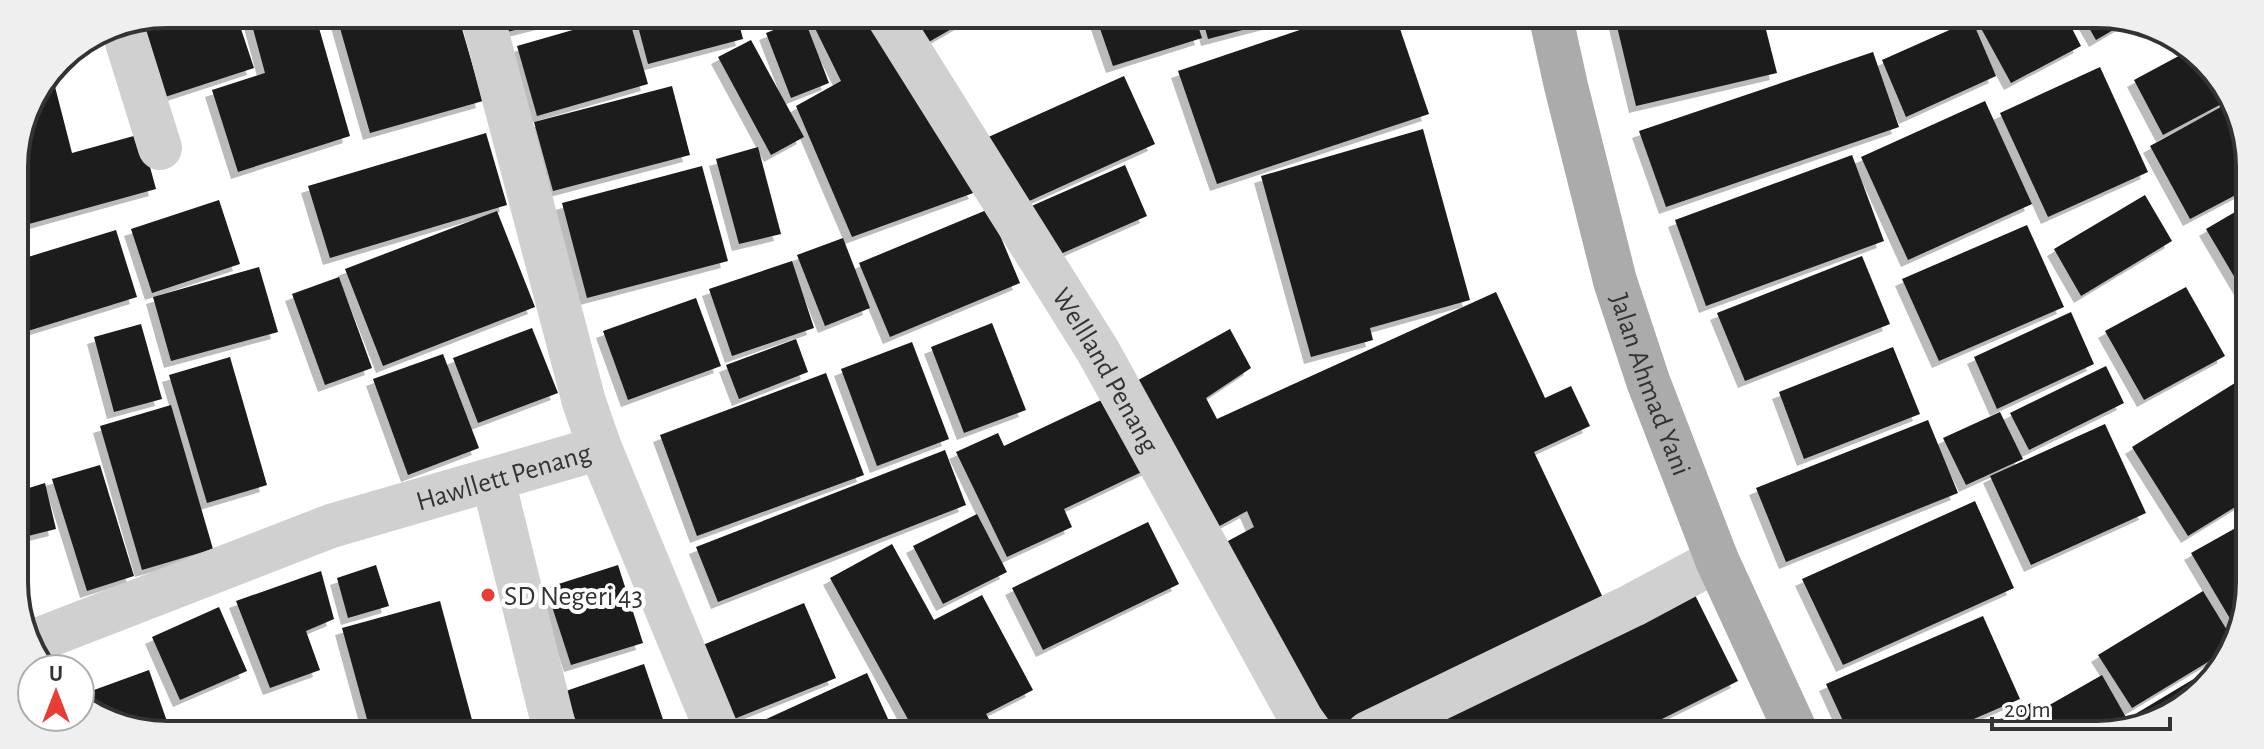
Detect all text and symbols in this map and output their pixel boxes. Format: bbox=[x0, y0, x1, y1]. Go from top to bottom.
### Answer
street label: Wellland Penang bbox=[1046, 284, 1163, 458]
street label: Jalan Ahmad Yani bbox=[1604, 290, 1695, 480]
street label: Hawllett Penang bbox=[413, 439, 595, 517]
place label: SD Negeri 43 bbox=[504, 583, 643, 611]
marker: SD Negeri 43 bbox=[479, 586, 497, 604]
north arrow bbox=[16, 653, 96, 733]
text: U bbox=[49, 663, 63, 685]
scale bar bbox=[1992, 681, 2170, 731]
text: 20 m bbox=[2004, 698, 2051, 722]

